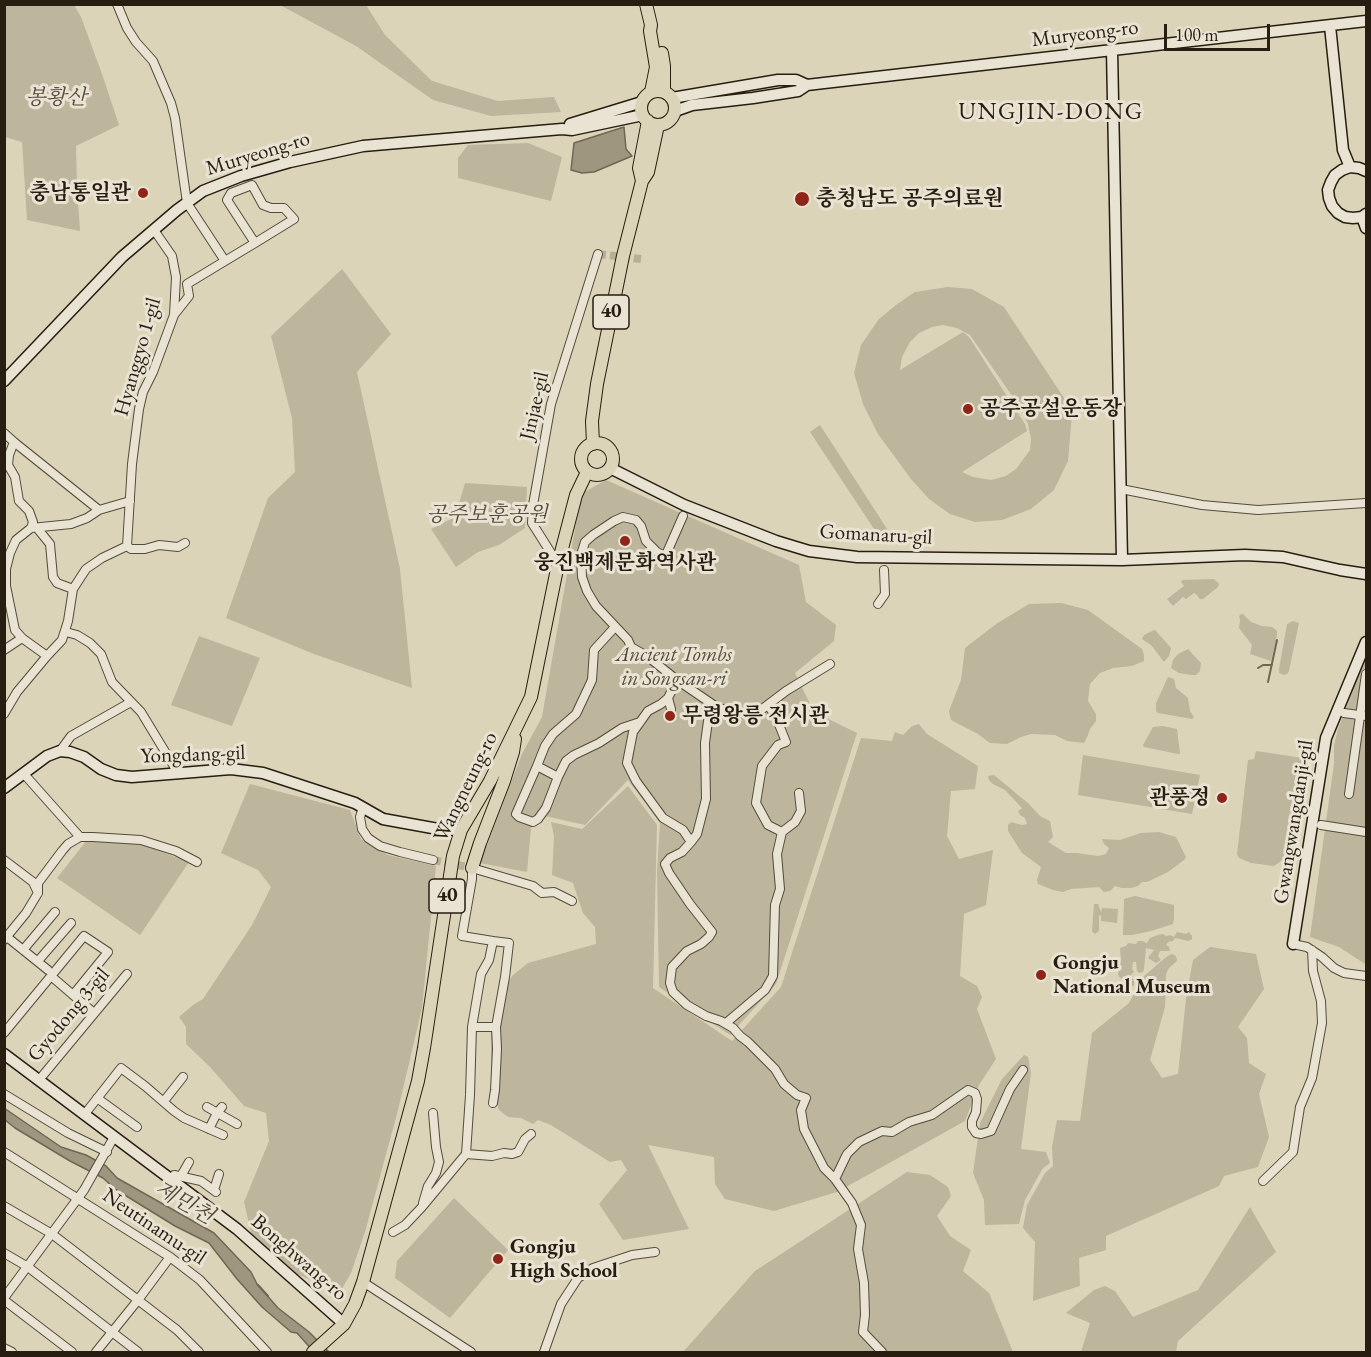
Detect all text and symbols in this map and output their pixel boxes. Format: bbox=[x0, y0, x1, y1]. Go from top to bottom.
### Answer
scale bar bbox=[1167, 12, 1274, 50]
street label: Muryeong-ro bbox=[1030, 15, 1140, 53]
text: 100 m bbox=[1175, 23, 1219, 46]
park label: 봉황산 bbox=[26, 85, 86, 111]
district label: UNGJIN-DONG bbox=[958, 98, 1144, 126]
street label: Muryeong-ro bbox=[203, 126, 313, 182]
place label: 충남통일관 bbox=[30, 180, 131, 206]
marker: 충남통일관 bbox=[136, 186, 150, 200]
place label: 충청남도 공주의료원 bbox=[816, 186, 1004, 212]
marker: 충청남도 공주의료원 bbox=[793, 190, 811, 208]
street label: Hyanggyo 1-gil bbox=[109, 295, 167, 419]
road number: 40 bbox=[593, 295, 629, 329]
street label: Jinjae-gil bbox=[515, 369, 555, 443]
place label: 공주공설운동장 bbox=[980, 396, 1122, 422]
marker: 공주공설운동장 bbox=[961, 402, 975, 416]
park label: 공주보훈공원 bbox=[426, 502, 548, 528]
street label: Gomanaru-gil bbox=[819, 519, 933, 551]
marker: 웅진백제문화역사관 bbox=[618, 534, 632, 548]
place label: 웅진백제문화역사관 bbox=[534, 550, 716, 576]
park label: Ancient Tombs in Songsan-ri bbox=[616, 642, 732, 692]
place label: 무령왕릉 전시관 bbox=[682, 703, 829, 729]
marker: 무령왕릉 전시관 bbox=[663, 709, 677, 723]
street label: Wangneung-ro bbox=[428, 728, 504, 846]
street label: Gwangwangdanji-gil bbox=[1269, 738, 1319, 906]
street label: Yongdang-gil bbox=[140, 741, 246, 769]
place label: 관풍정 bbox=[1149, 785, 1210, 811]
marker: 관풍정 bbox=[1215, 791, 1229, 805]
road number: 40 bbox=[429, 879, 465, 913]
place label: Gongju National Museum bbox=[1053, 950, 1211, 1000]
street label: Gyodong 3-gil bbox=[22, 963, 116, 1067]
marker: Gongju National Museum bbox=[1034, 968, 1048, 982]
water label: 제민천 bbox=[150, 1176, 218, 1230]
street label: Neutinamu-gil bbox=[97, 1183, 211, 1271]
street label: Bonghwang-ro bbox=[246, 1209, 352, 1307]
place label: Gongju High School bbox=[510, 1234, 618, 1284]
marker: Gongju High School bbox=[491, 1252, 505, 1266]

